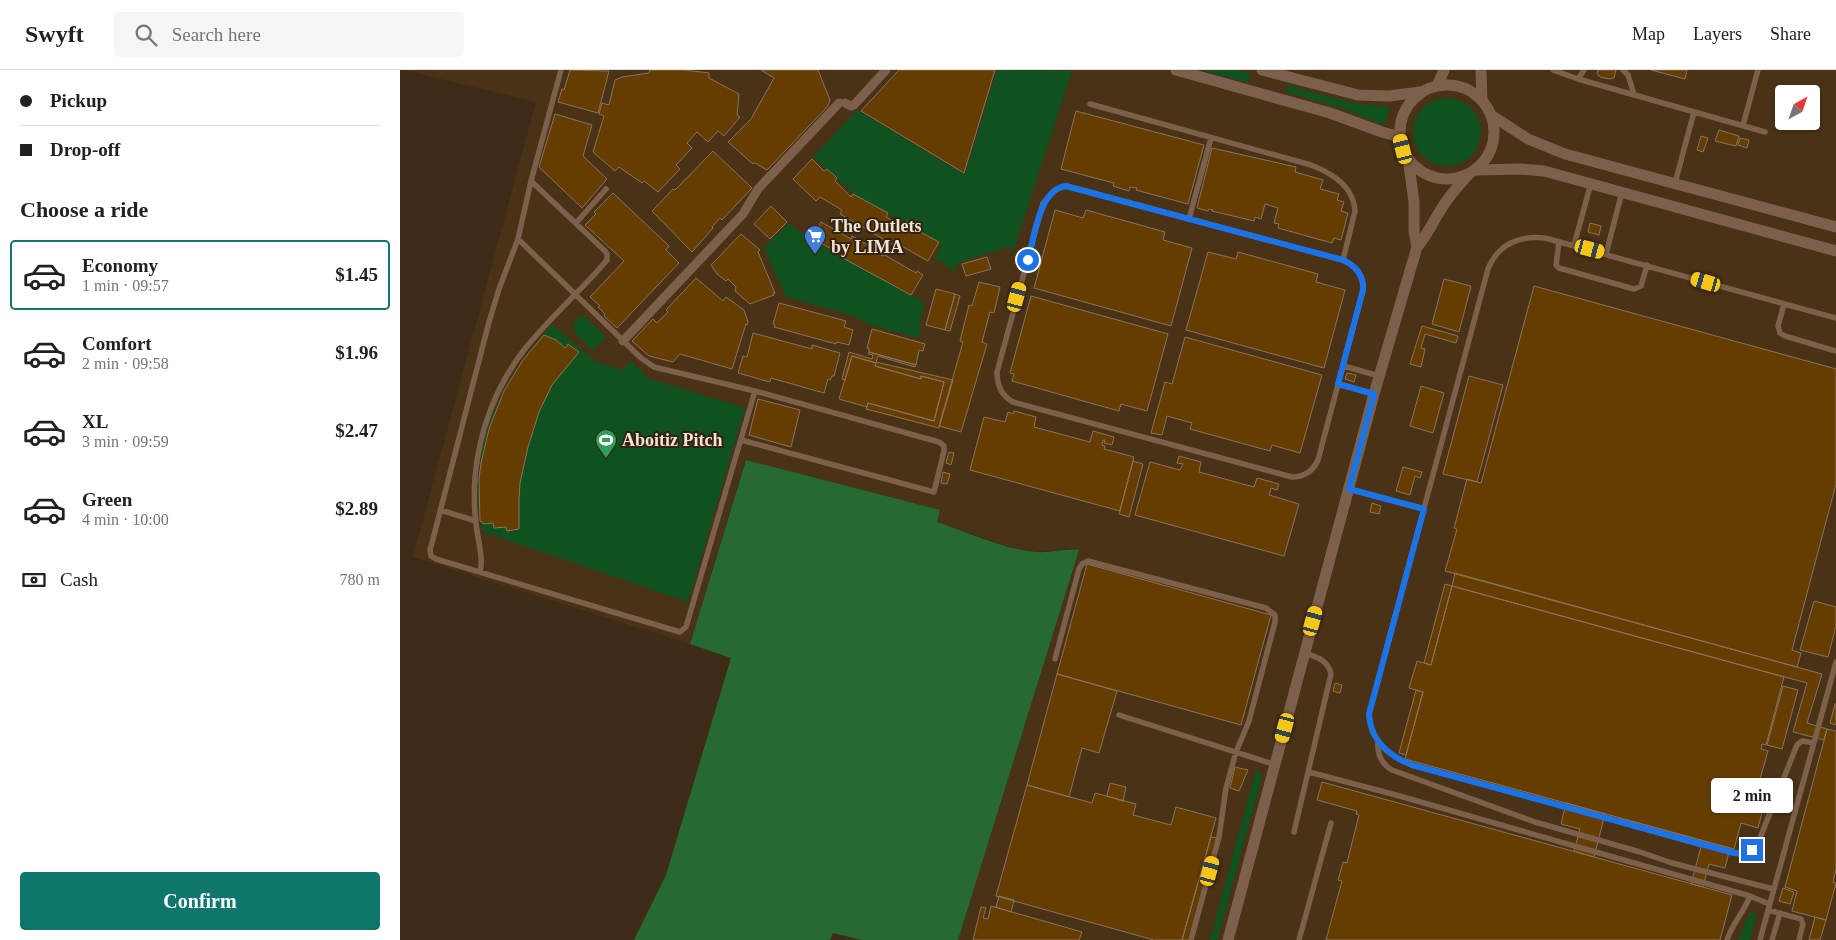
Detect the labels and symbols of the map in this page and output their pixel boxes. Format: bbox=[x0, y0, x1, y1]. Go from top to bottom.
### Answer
north arrow bbox=[1775, 85, 1820, 130]
car bbox=[1392, 133, 1413, 165]
place label: The Outlets by LIMA bbox=[831, 216, 922, 257]
supermarket icon: The Outlets by LIMA bbox=[803, 224, 827, 255]
car bbox=[1573, 238, 1606, 260]
route start bbox=[1017, 249, 1039, 271]
car bbox=[1689, 271, 1722, 293]
car bbox=[1005, 281, 1028, 313]
sports icon: Aboitiz Pitch bbox=[594, 428, 618, 459]
place label: Aboitiz Pitch bbox=[622, 430, 723, 450]
car bbox=[1301, 605, 1324, 637]
car bbox=[1273, 712, 1296, 744]
callout: 2 min bbox=[1711, 778, 1793, 812]
route end bbox=[1741, 839, 1763, 861]
car bbox=[1198, 855, 1221, 887]

